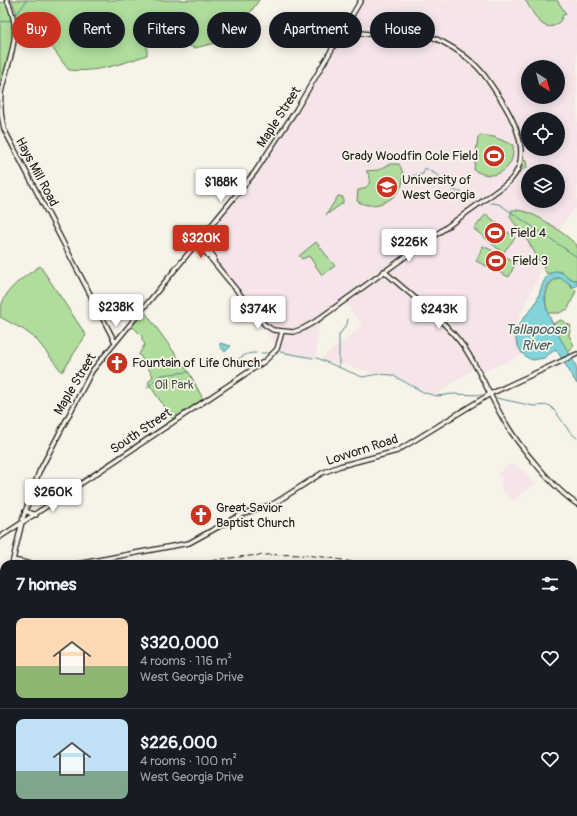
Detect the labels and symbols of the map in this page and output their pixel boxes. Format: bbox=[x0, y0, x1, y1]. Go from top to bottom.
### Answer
north arrow bbox=[521, 60, 565, 104]
street label: Maple Street bbox=[253, 83, 305, 150]
street label: Hays Mill Road bbox=[12, 135, 62, 209]
sports icon: Grady Woodfin Cole Field bbox=[481, 143, 507, 169]
place label: Grady Woodfin Cole Field bbox=[341, 148, 478, 164]
pin: $188K bbox=[193, 169, 249, 203]
place label: University of West Georgia bbox=[402, 172, 475, 203]
school or university icon: University of West Georgia bbox=[374, 174, 400, 200]
sports icon: Field 4 bbox=[482, 220, 508, 246]
pin: $320K bbox=[173, 225, 229, 259]
place label: Field 4 bbox=[510, 225, 547, 241]
pin: $226K bbox=[381, 229, 437, 263]
sports icon: Field 3 bbox=[483, 248, 509, 274]
place label: Field 3 bbox=[512, 253, 548, 269]
pin: $238K bbox=[88, 294, 144, 328]
pin: $374K bbox=[230, 296, 286, 330]
pin: $243K bbox=[411, 296, 467, 330]
water label: Tallapoosa River bbox=[505, 321, 568, 354]
street label: Maple Street bbox=[50, 350, 100, 418]
church icon: Fountain of Life Church bbox=[104, 350, 130, 376]
place label: Fountain of Life Church bbox=[132, 355, 260, 371]
park label: Oil Park bbox=[154, 377, 194, 393]
street label: South Street bbox=[107, 404, 175, 457]
street label: Lovvorn Road bbox=[324, 431, 400, 469]
pin: $260K bbox=[25, 479, 81, 513]
place label: Great Savior Baptist Church bbox=[216, 500, 295, 531]
church icon: Great Savior Baptist Church bbox=[188, 502, 214, 528]

